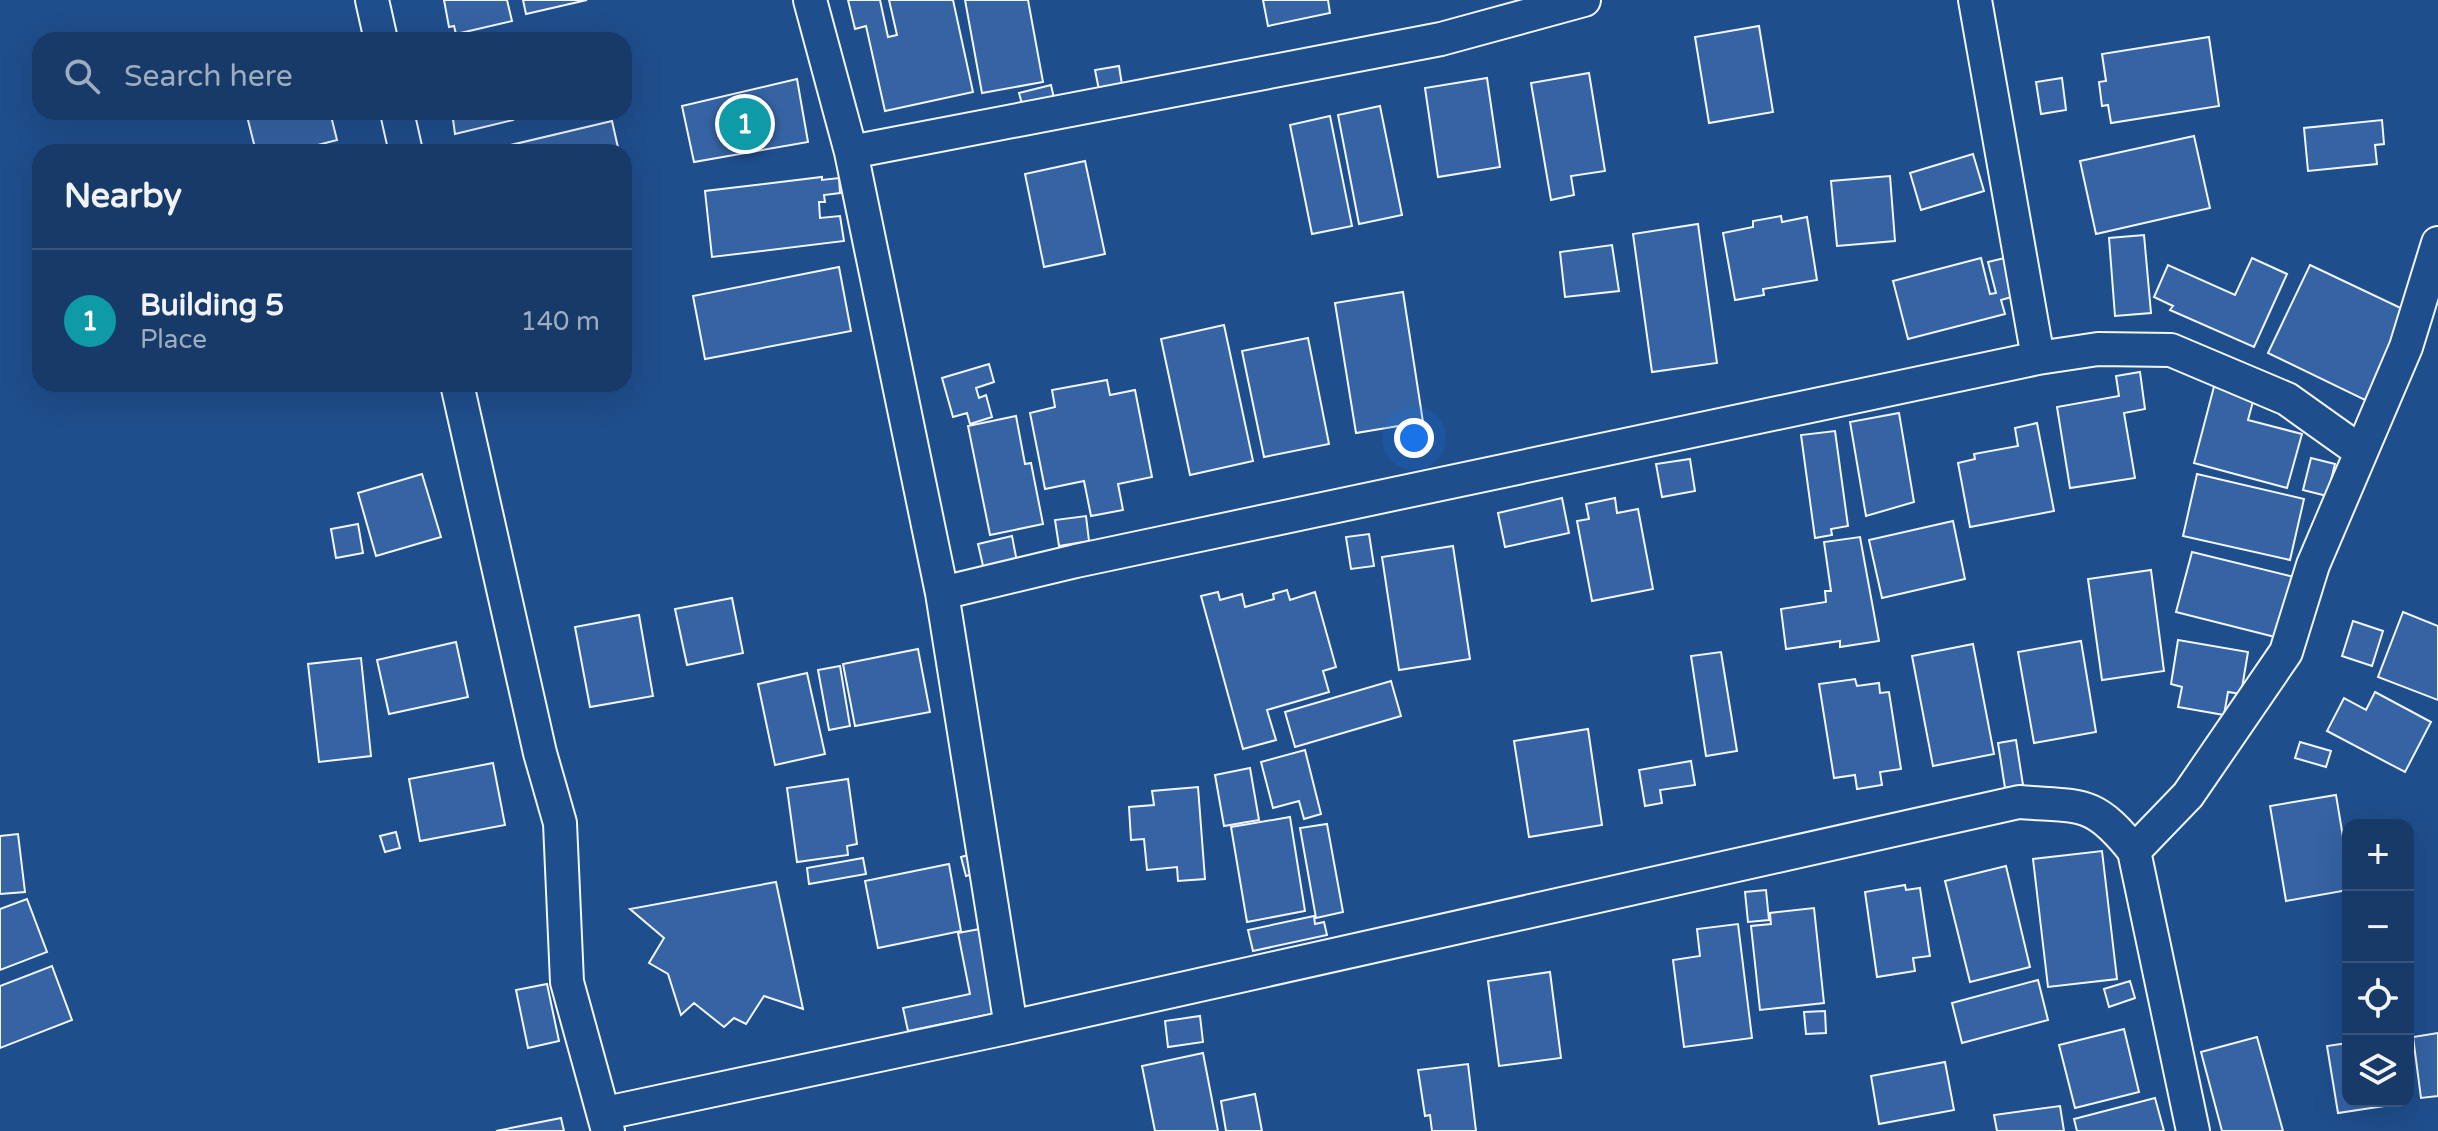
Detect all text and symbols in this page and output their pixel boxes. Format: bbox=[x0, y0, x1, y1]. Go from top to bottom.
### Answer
search box bbox=[32, 32, 632, 120]
icon: search bbox=[60, 54, 104, 98]
text: Search here bbox=[124, 58, 293, 95]
pin: 1 bbox=[719, 94, 771, 154]
text: Nearby bbox=[64, 176, 182, 217]
text: Building 5 bbox=[140, 287, 284, 324]
text: 1 bbox=[82, 306, 98, 337]
text: 140 m bbox=[520, 306, 600, 337]
text: Place bbox=[140, 324, 207, 355]
your location bbox=[1394, 418, 1434, 458]
map controls bbox=[2342, 819, 2414, 1107]
button: + bbox=[2342, 819, 2414, 891]
button: − bbox=[2342, 891, 2414, 963]
button: locate bbox=[2342, 963, 2414, 1035]
button: layers bbox=[2342, 1035, 2414, 1107]

